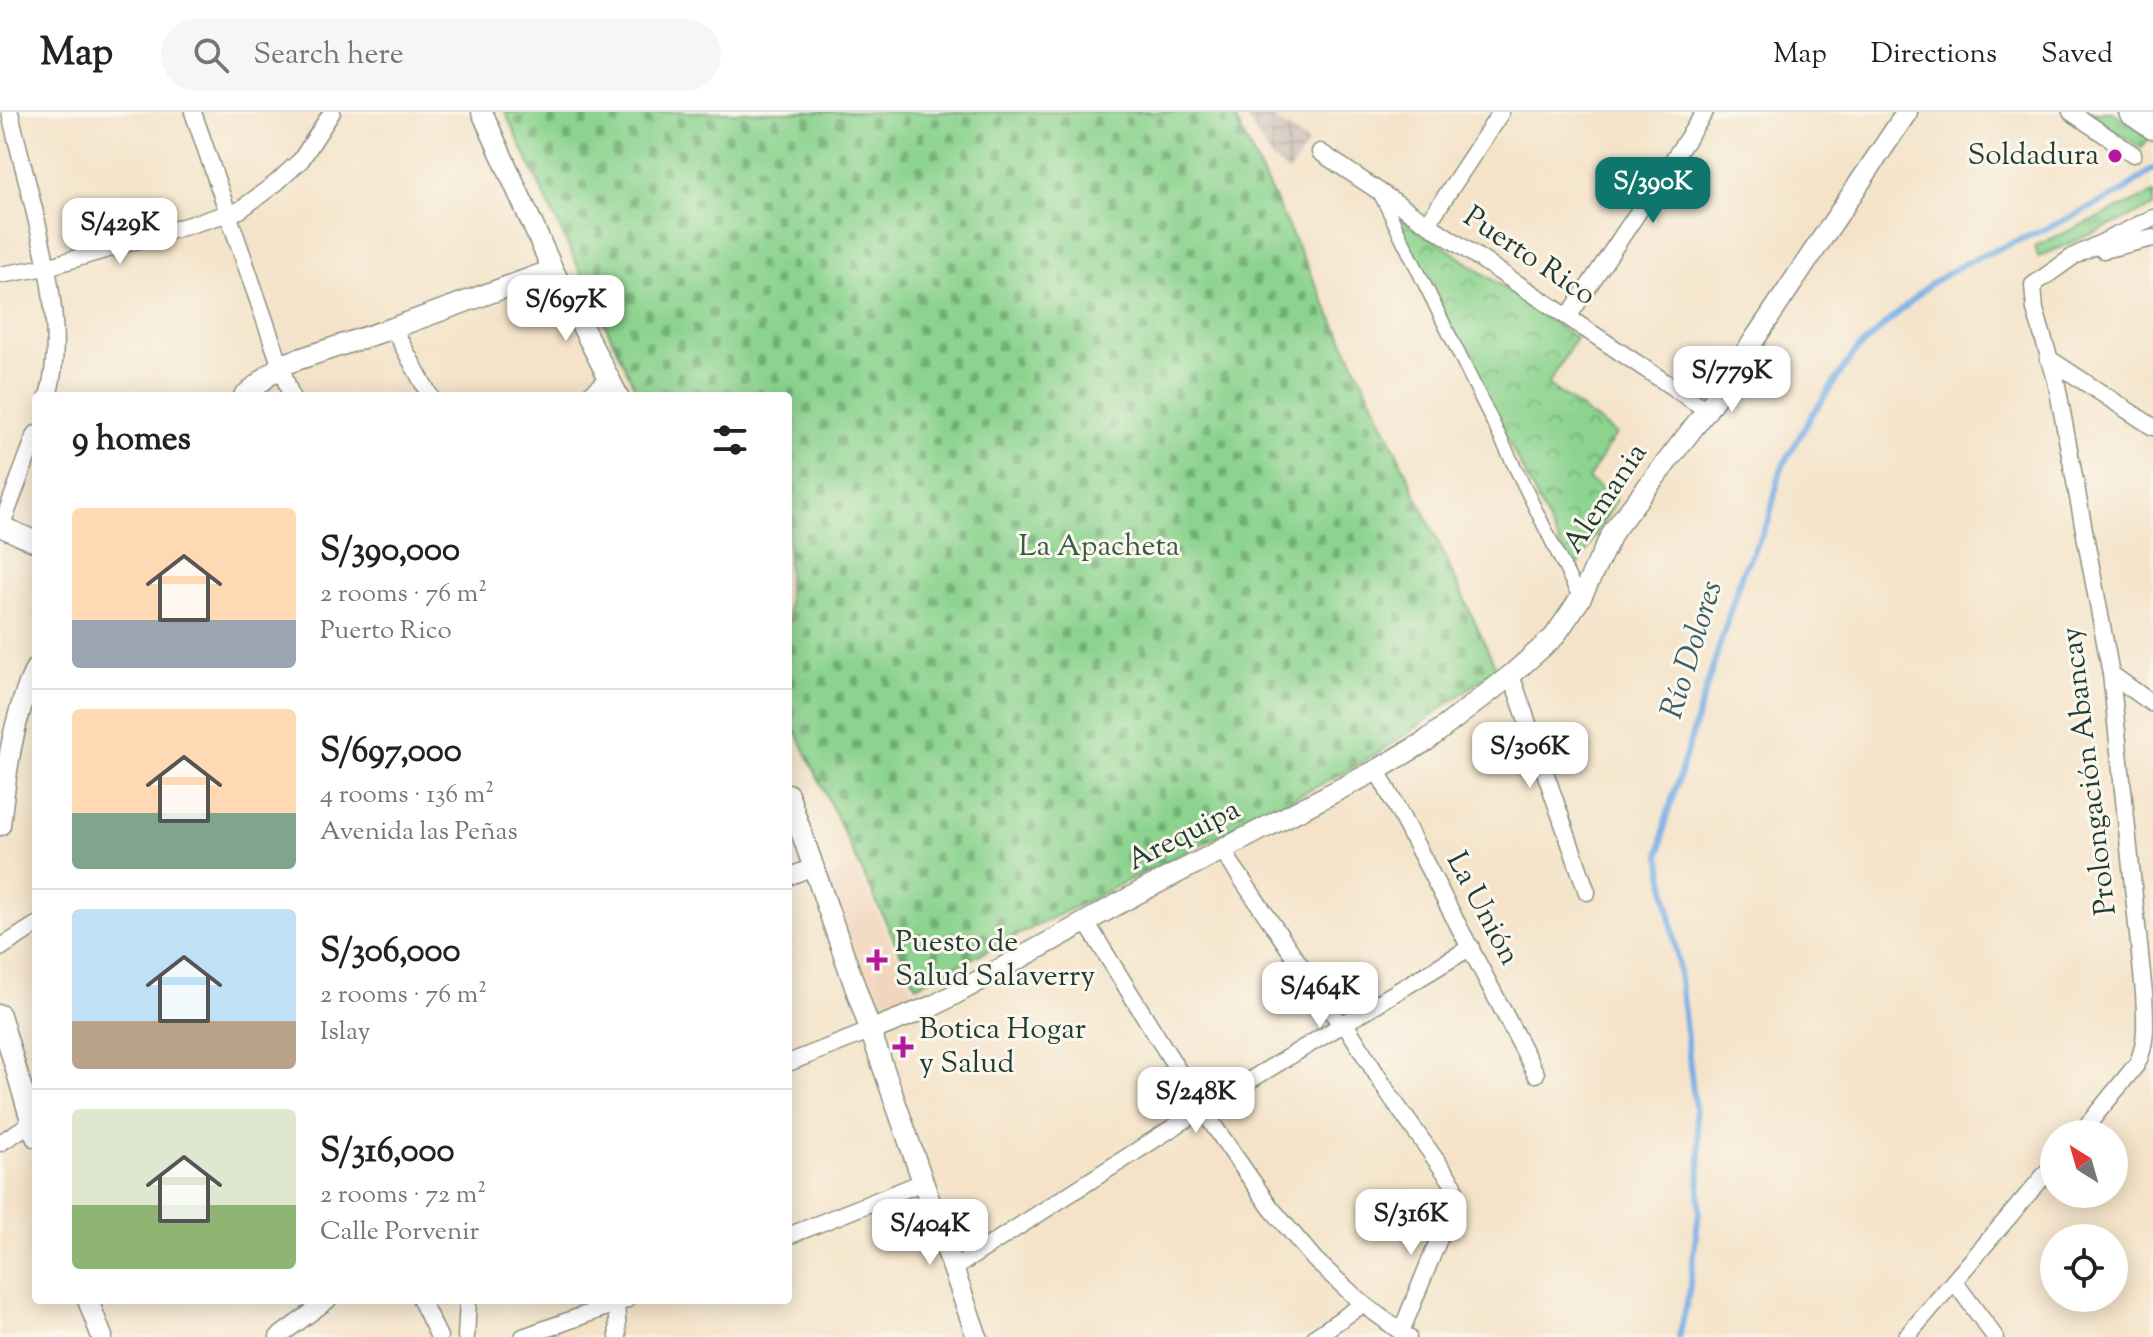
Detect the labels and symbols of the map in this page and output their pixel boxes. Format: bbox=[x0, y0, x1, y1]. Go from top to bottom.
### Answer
place label: Soldadura bbox=[1967, 135, 2099, 178]
marker: Soldadura bbox=[2106, 147, 2124, 165]
pin: S/390K bbox=[1588, 157, 1718, 225]
street label: Puerto Rico bbox=[1454, 197, 1604, 317]
pin: S/429K bbox=[55, 198, 185, 266]
pin: S/697K bbox=[501, 275, 631, 343]
pin: S/779K bbox=[1667, 346, 1797, 414]
street label: Alemania bbox=[1553, 435, 1659, 563]
park label: La Apacheta bbox=[1018, 526, 1180, 569]
water label: Río Dolores bbox=[1650, 575, 1736, 725]
street label: Prolongación Abancay bbox=[2051, 624, 2129, 918]
pin: S/306K bbox=[1465, 722, 1595, 790]
street label: Arequipa bbox=[1120, 789, 1248, 883]
street label: La Unión bbox=[1434, 845, 1530, 974]
place label: Puesto de Salud Salaverry bbox=[895, 922, 1095, 999]
marker: Puesto de Salud Salaverry bbox=[866, 949, 888, 971]
pin: S/464K bbox=[1255, 962, 1385, 1030]
place label: Botica Hogar y Salud bbox=[919, 1009, 1086, 1086]
marker: Botica Hogar y Salud bbox=[894, 1038, 912, 1056]
pin: S/248K bbox=[1131, 1067, 1261, 1135]
north arrow bbox=[2040, 1120, 2128, 1208]
pin: S/316K bbox=[1346, 1189, 1476, 1257]
pin: S/404K bbox=[865, 1199, 995, 1267]

